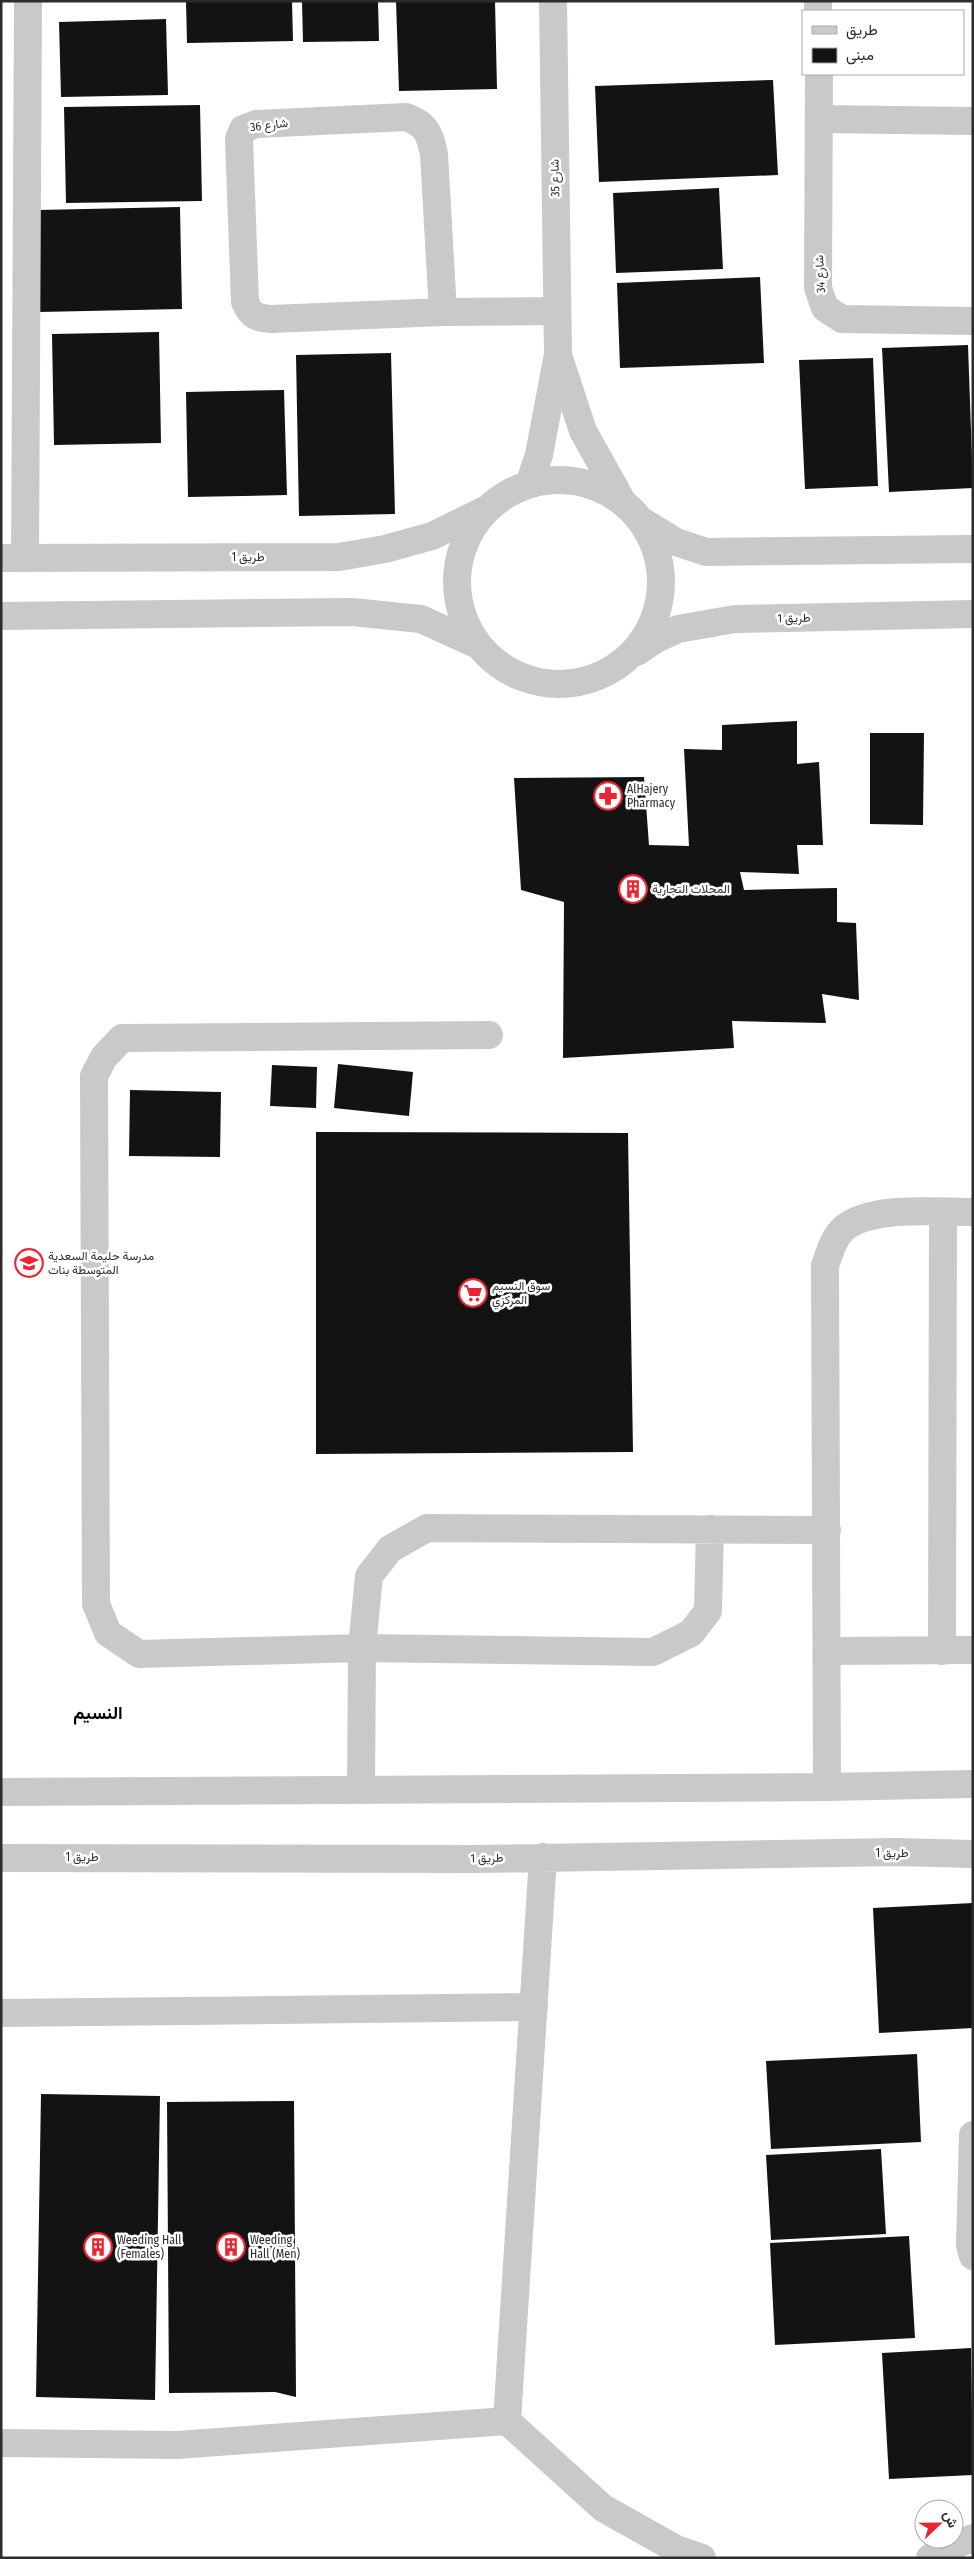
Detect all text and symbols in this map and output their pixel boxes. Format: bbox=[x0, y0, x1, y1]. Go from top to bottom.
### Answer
legend bbox=[802, 10, 964, 75]
text: طريق bbox=[846, 21, 878, 40]
text: مبنى bbox=[846, 46, 874, 65]
street label: شارع 36 bbox=[249, 116, 289, 136]
street label: شارع 35 bbox=[548, 159, 564, 197]
street label: شارع 34 bbox=[812, 254, 830, 293]
street label: طريق 1 bbox=[232, 550, 265, 565]
street label: طريق 1 bbox=[777, 611, 811, 626]
pharmacy icon: AlHajery Pharmacy bbox=[593, 781, 623, 811]
place label: AlHajery Pharmacy bbox=[627, 782, 676, 810]
building icon: المحلات التجارية bbox=[618, 874, 648, 904]
place label: المحلات التجارية bbox=[652, 882, 730, 897]
school or university icon: مدرسة حليمة السعدية المتوسطة بنات bbox=[14, 1248, 44, 1278]
place label: مدرسة حليمة السعدية المتوسطة بنات bbox=[48, 1249, 154, 1278]
supermarket icon: سوق النسيم المركزي bbox=[458, 1278, 488, 1308]
place label: سوق النسيم المركزي bbox=[492, 1279, 550, 1310]
district label: النسيم bbox=[73, 1702, 123, 1725]
street label: طريق 1 bbox=[876, 1846, 909, 1861]
street label: طريق 1 bbox=[66, 1850, 99, 1865]
street label: طريق 1 bbox=[470, 1851, 504, 1866]
building icon: Weeding Hall (Females) bbox=[83, 2232, 113, 2262]
building icon: Weeding Hall (Men) bbox=[216, 2232, 246, 2262]
place label: Weeding Hall (Females) bbox=[117, 2233, 181, 2261]
place label: Weeding Hall (Men) bbox=[250, 2233, 301, 2261]
north arrow bbox=[914, 2499, 964, 2549]
text: ش bbox=[940, 2508, 962, 2530]

